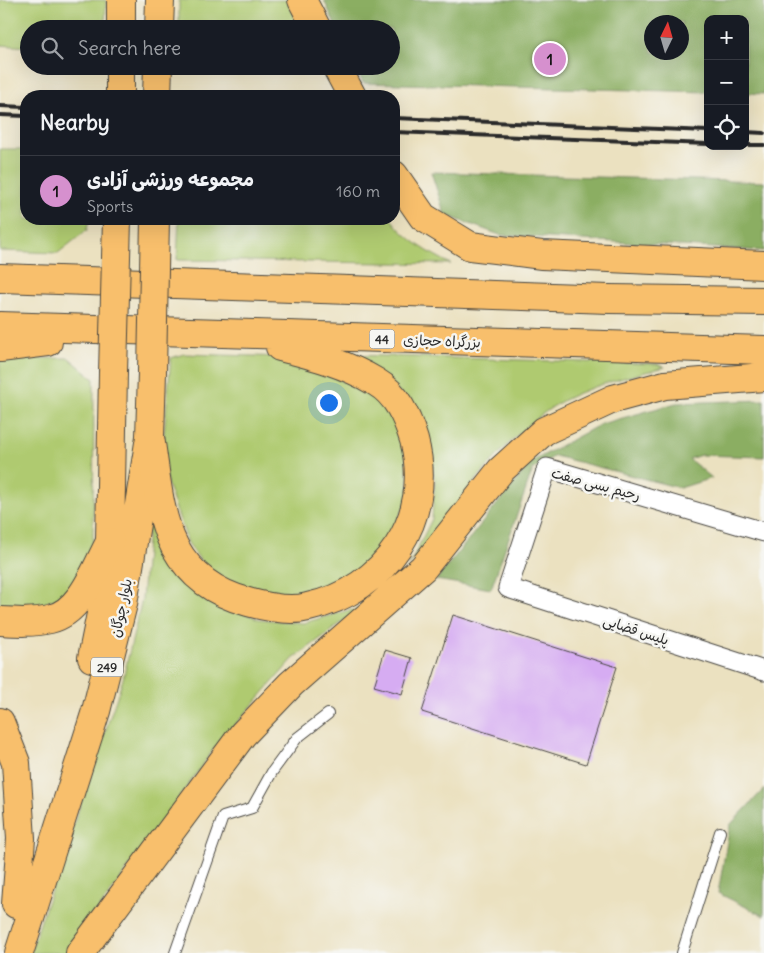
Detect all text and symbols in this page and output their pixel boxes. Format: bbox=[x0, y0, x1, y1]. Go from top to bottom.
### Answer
north arrow bbox=[644, 15, 689, 60]
map controls bbox=[704, 15, 749, 150]
button: + bbox=[704, 15, 749, 60]
search box bbox=[20, 20, 400, 75]
icon: search bbox=[38, 34, 66, 62]
text: Search here bbox=[78, 36, 181, 60]
pin: 1 bbox=[534, 40, 566, 78]
button: − bbox=[704, 60, 749, 105]
button: locate bbox=[704, 105, 749, 150]
text: Nearby bbox=[40, 109, 110, 136]
text: مجموعه ورزشی آزادی bbox=[87, 167, 254, 191]
text: 1 bbox=[53, 181, 59, 201]
text: 160 m bbox=[336, 181, 380, 201]
text: Sports bbox=[87, 196, 133, 216]
road number: 44 bbox=[370, 329, 394, 348]
street label: بزرگراه حجازی bbox=[403, 331, 481, 351]
your location bbox=[316, 390, 342, 416]
street label: رحیم بسی صفت bbox=[549, 463, 642, 506]
street label: بلوار چوگان bbox=[106, 577, 137, 639]
street label: پلیس قضایی bbox=[601, 611, 671, 650]
road number: 249 bbox=[91, 658, 123, 676]

